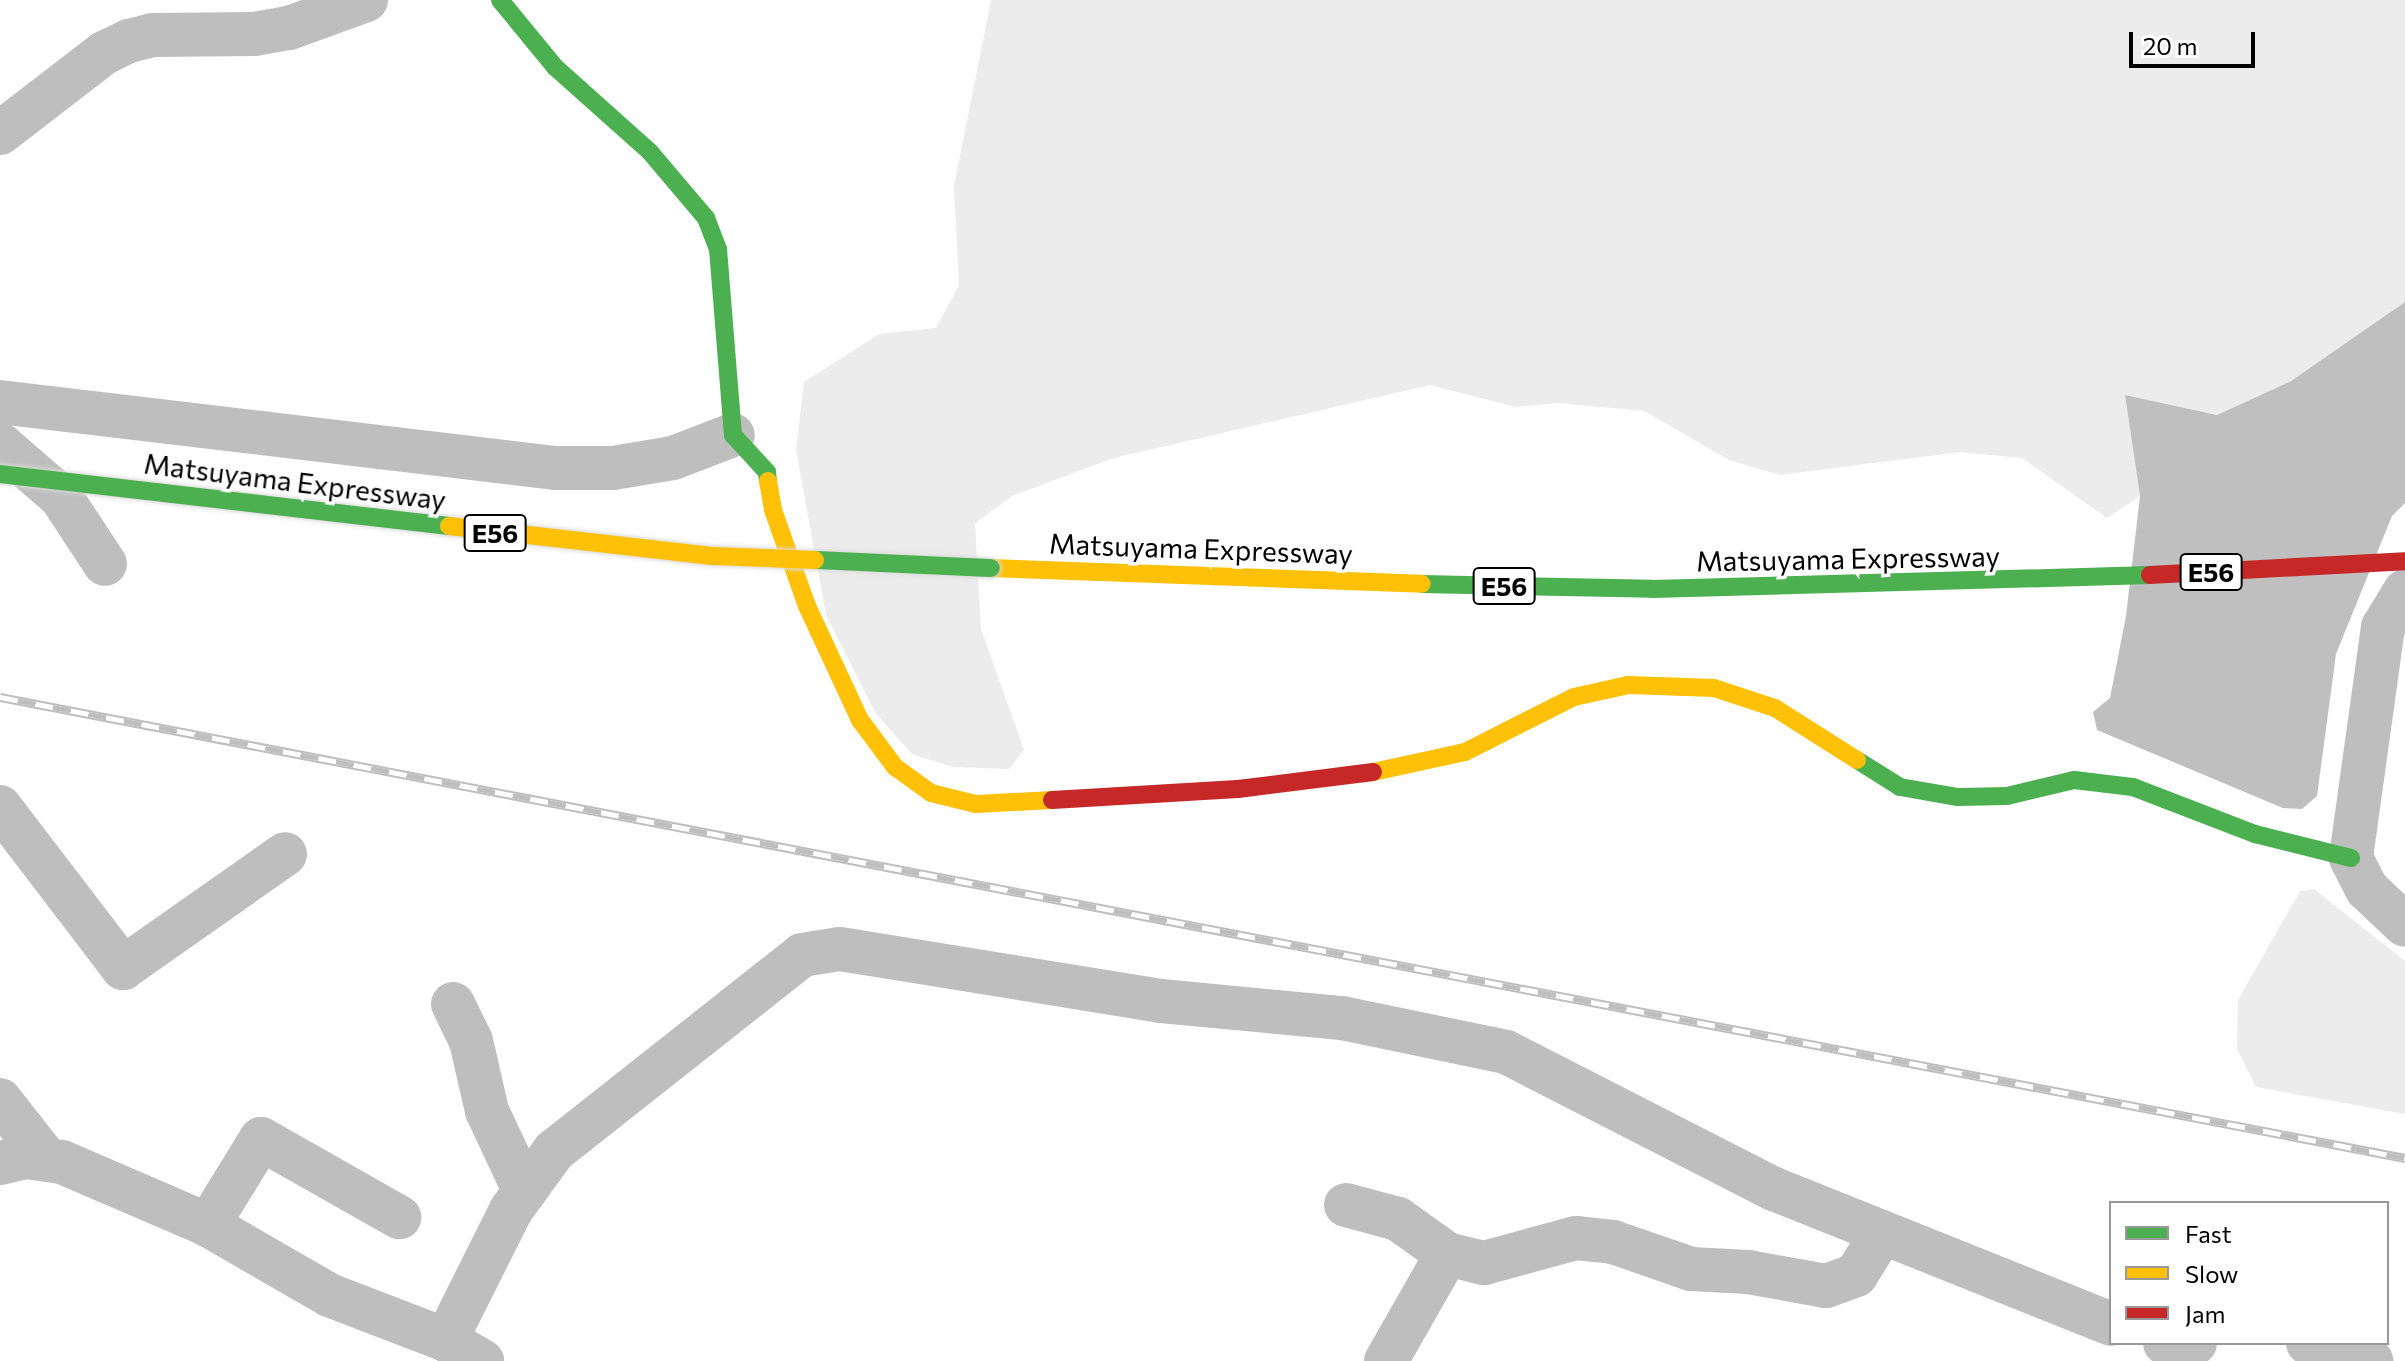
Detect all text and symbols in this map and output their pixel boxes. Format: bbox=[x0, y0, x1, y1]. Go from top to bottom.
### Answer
scale bar bbox=[2133, 16, 2259, 66]
text: 20 m bbox=[2143, 31, 2197, 60]
street label: Matsuyama Expressway bbox=[142, 446, 448, 516]
road number: E56 bbox=[463, 511, 527, 555]
street label: Matsuyama Expressway bbox=[1049, 526, 1353, 570]
street label: Matsuyama Expressway bbox=[1696, 539, 2000, 577]
road number: E56 bbox=[2179, 550, 2243, 594]
road number: E56 bbox=[1472, 564, 1536, 608]
legend bbox=[2109, 1201, 2389, 1345]
text: Fast bbox=[2185, 1219, 2232, 1248]
text: Slow bbox=[2185, 1259, 2238, 1288]
text: Jam bbox=[2185, 1299, 2225, 1328]

